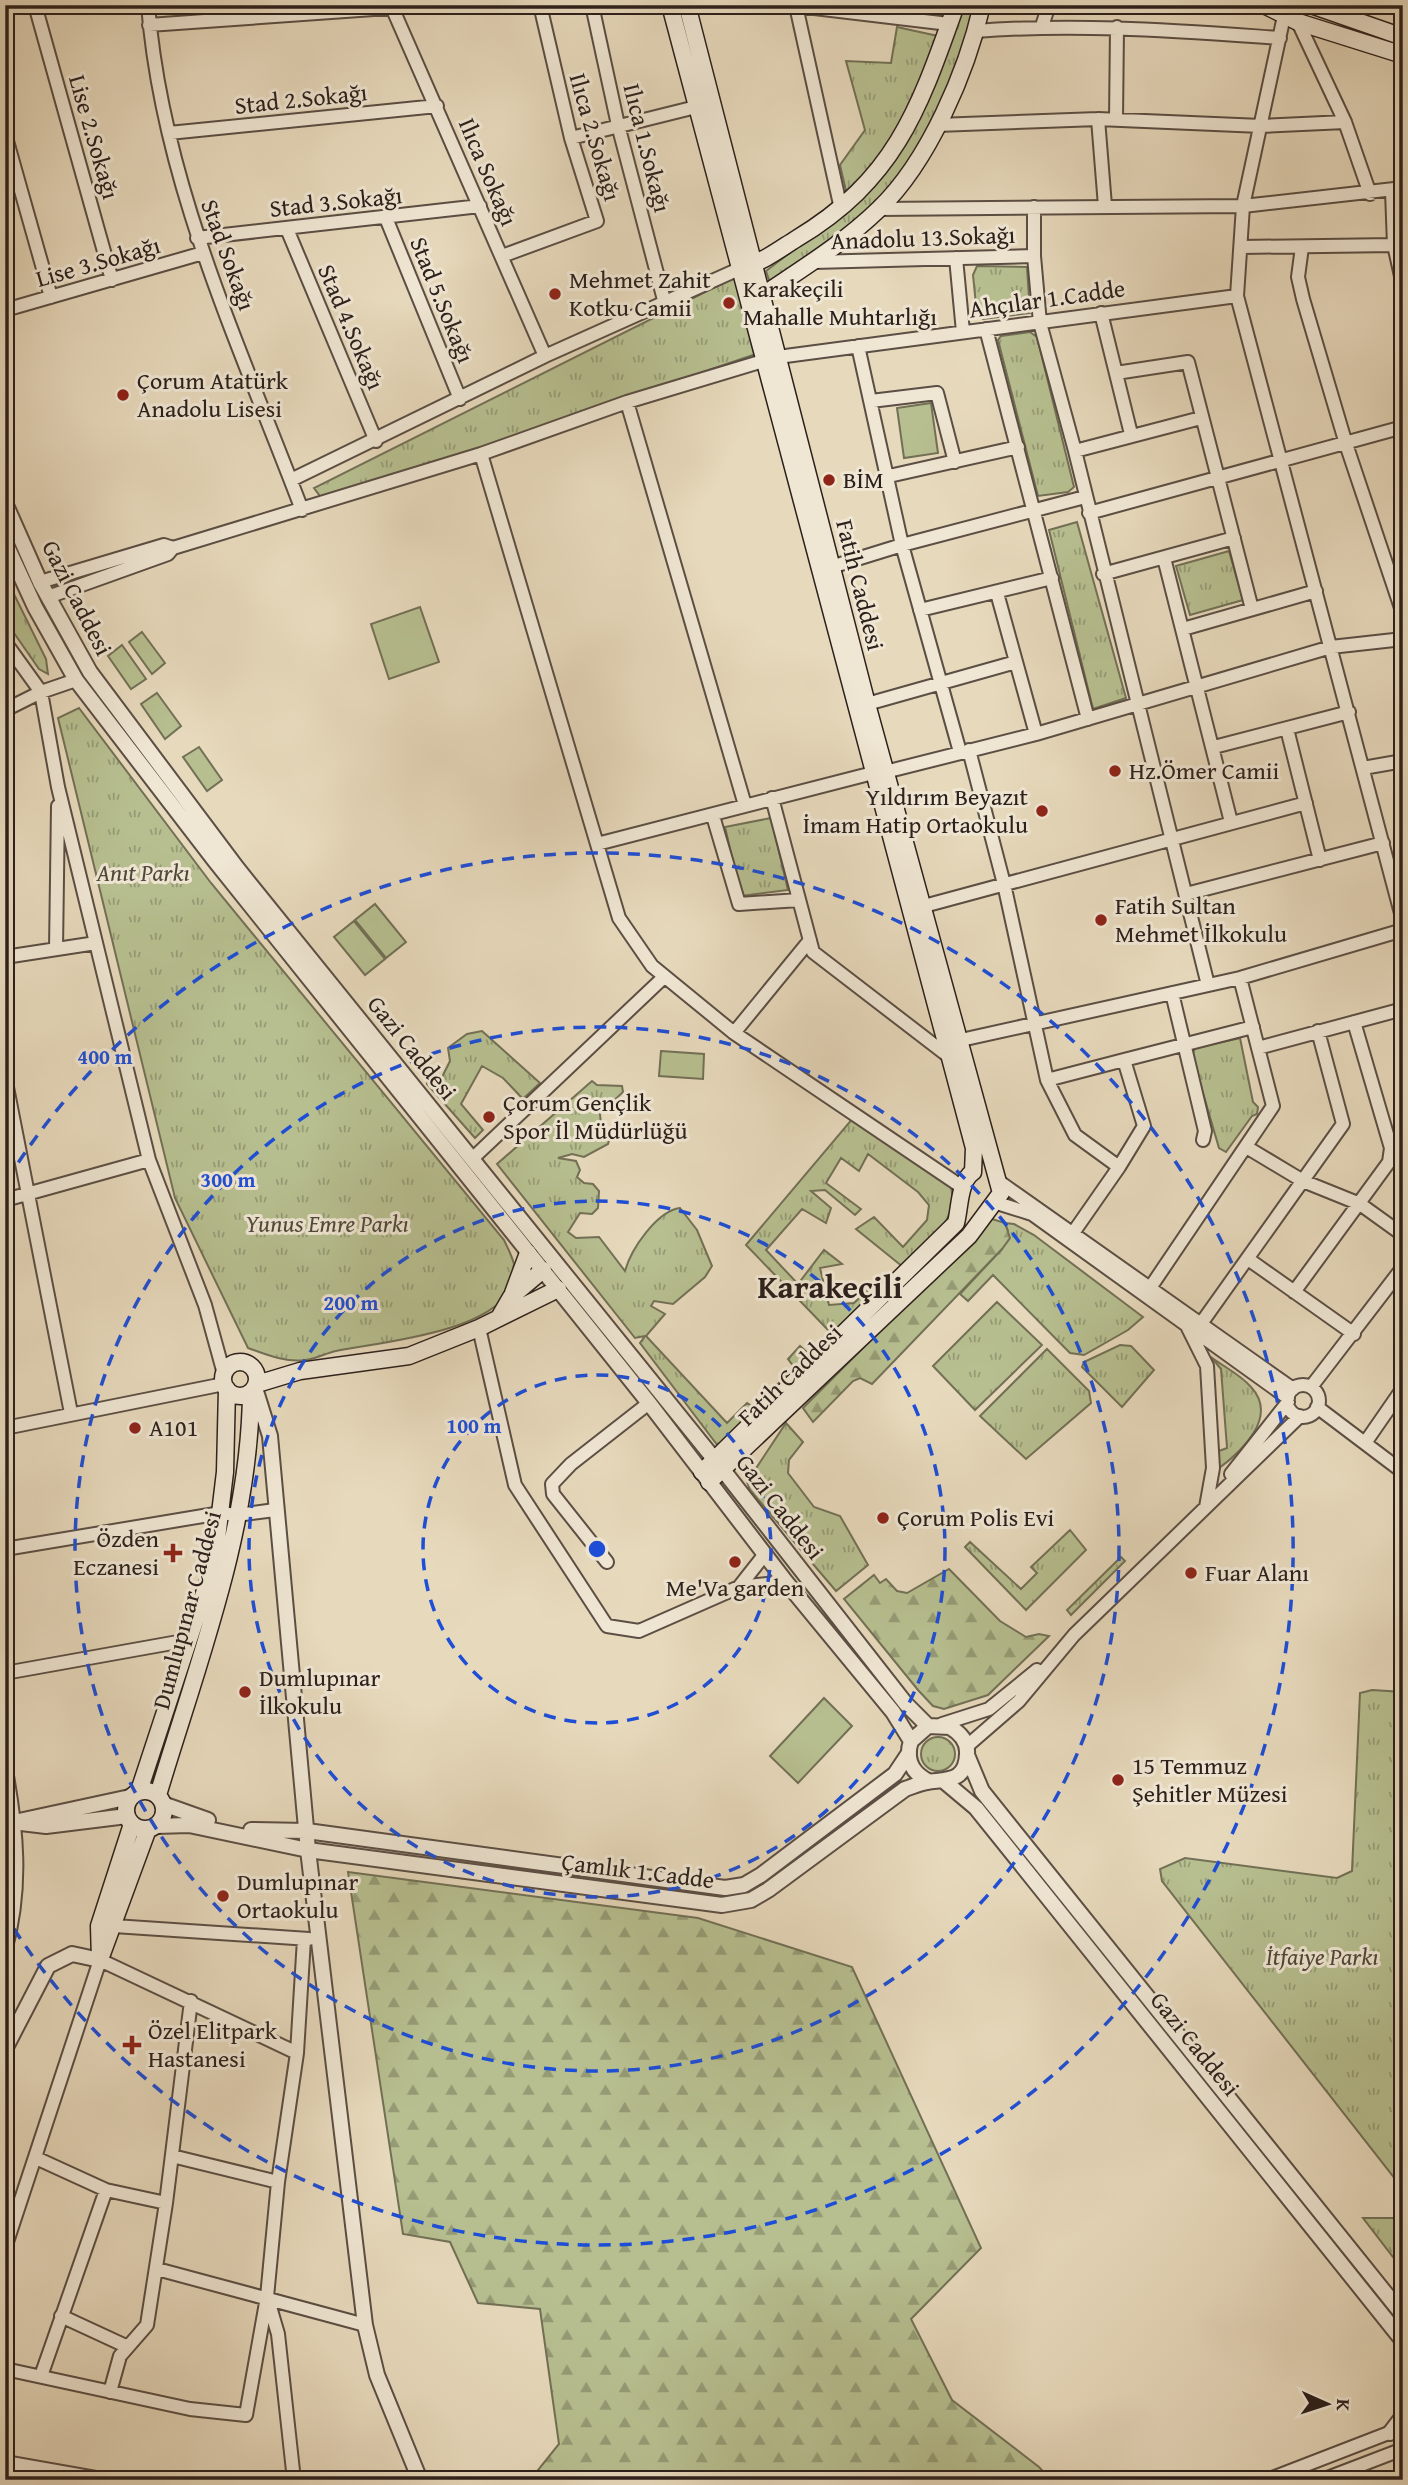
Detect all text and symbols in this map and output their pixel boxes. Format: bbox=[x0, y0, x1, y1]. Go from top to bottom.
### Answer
street label: Ilıca 2.Sokağı bbox=[561, 69, 631, 205]
street label: Lise 2.Sokağı bbox=[60, 70, 129, 203]
street label: Stad 2.Sokağı bbox=[233, 74, 369, 123]
street label: Ilıca 1.Sokağı bbox=[615, 80, 680, 216]
street label: Ilıca Sokağı bbox=[450, 112, 527, 231]
street label: Stad 3.Sokağı bbox=[268, 177, 404, 226]
street label: Stad Sokağı bbox=[192, 194, 265, 315]
street label: Anadolu 13.Sokağı bbox=[830, 217, 1016, 258]
street label: Lise 3.Sokağı bbox=[31, 227, 164, 296]
street label: Stad 5.Sokağı bbox=[401, 232, 484, 368]
street label: Stad 4.Sokağı bbox=[309, 259, 394, 395]
place label: Mehmet Zahit Kotku Camii bbox=[569, 262, 711, 325]
street label: Ahçılar 1.Cadde bbox=[967, 270, 1127, 327]
place label: Karakeçili Mahalle Muhtarlığı bbox=[743, 271, 937, 334]
marker: Mehmet Zahit Kotku Camii bbox=[547, 286, 563, 302]
marker: Karakeçili Mahalle Muhtarlığı bbox=[721, 295, 737, 311]
place label: Çorum Atatürk Anadolu Lisesi bbox=[137, 363, 289, 426]
marker: Çorum Atatürk Anadolu Lisesi bbox=[115, 387, 131, 403]
place label: BİM bbox=[843, 462, 884, 497]
marker: BİM bbox=[821, 472, 837, 488]
street label: Fatih Caddesi bbox=[827, 516, 894, 654]
street label: Gazi Caddesi bbox=[33, 534, 122, 662]
place label: Hz.Ömer Camii bbox=[1129, 753, 1280, 788]
marker: Hz.Ömer Camii bbox=[1107, 763, 1123, 779]
place label: Yıldırım Beyazıt İmam Hatip Ortaokulu bbox=[803, 779, 1029, 842]
marker: Yıldırım Beyazıt İmam Hatip Ortaokulu bbox=[1034, 803, 1050, 819]
park label: Anıt Parkı bbox=[95, 855, 190, 890]
place label: Fatih Sultan Mehmet İlkokulu bbox=[1115, 888, 1287, 951]
marker: Fatih Sultan Mehmet İlkokulu bbox=[1093, 912, 1109, 928]
street label: Gazi Caddesi bbox=[359, 988, 466, 1108]
text: 400 m bbox=[77, 1041, 133, 1072]
place label: Çorum Gençlik Spor İl Müdürlüğü bbox=[503, 1085, 688, 1148]
marker: Çorum Gençlik Spor İl Müdürlüğü bbox=[481, 1109, 497, 1125]
text: 300 m bbox=[200, 1164, 256, 1195]
park label: Yunus Emre Parkı bbox=[245, 1206, 409, 1241]
district label: Karakeçili bbox=[757, 1263, 903, 1310]
text: 200 m bbox=[323, 1287, 379, 1318]
street label: Fatih Caddesi bbox=[729, 1315, 850, 1434]
place label: A101 bbox=[149, 1410, 198, 1445]
text: 100 m bbox=[446, 1410, 502, 1441]
marker: A101 bbox=[127, 1420, 143, 1436]
street label: Gazi Caddesi bbox=[728, 1446, 833, 1567]
place label: Çorum Polis Evi bbox=[897, 1500, 1055, 1535]
street label: Dumlupınar Caddesi bbox=[143, 1507, 230, 1713]
marker: Çorum Polis Evi bbox=[875, 1510, 891, 1526]
place label: Özden Eczanesi bbox=[73, 1521, 160, 1584]
centre of rings bbox=[585, 1537, 609, 1561]
marker: Özden Eczanesi bbox=[165, 1545, 181, 1561]
marker: Me'Va garden bbox=[727, 1554, 743, 1570]
place label: Fuar Alanı bbox=[1205, 1555, 1309, 1590]
marker: Fuar Alanı bbox=[1183, 1565, 1199, 1581]
place label: Me'Va garden bbox=[666, 1570, 805, 1605]
place label: Dumlupınar İlkokulu bbox=[259, 1660, 380, 1723]
marker: Dumlupınar İlkokulu bbox=[237, 1684, 253, 1700]
place label: 15 Temmuz Şehitler Müzesi bbox=[1132, 1748, 1288, 1811]
marker: 15 Temmuz Şehitler Müzesi bbox=[1110, 1772, 1126, 1788]
street label: Çamlık 1.Cadde bbox=[560, 1844, 716, 1897]
place label: Dumlupınar Ortaokulu bbox=[237, 1864, 358, 1927]
marker: Dumlupınar Ortaokulu bbox=[215, 1888, 231, 1904]
park label: İtfaiye Parkı bbox=[1266, 1939, 1378, 1974]
street label: Gazi Caddesi bbox=[1142, 1984, 1249, 2104]
place label: Özel Elitpark Hastanesi bbox=[148, 2013, 278, 2076]
marker: Özel Elitpark Hastanesi bbox=[122, 2035, 142, 2055]
north arrow bbox=[1292, 2370, 1362, 2440]
text: K bbox=[1330, 2398, 1358, 2412]

